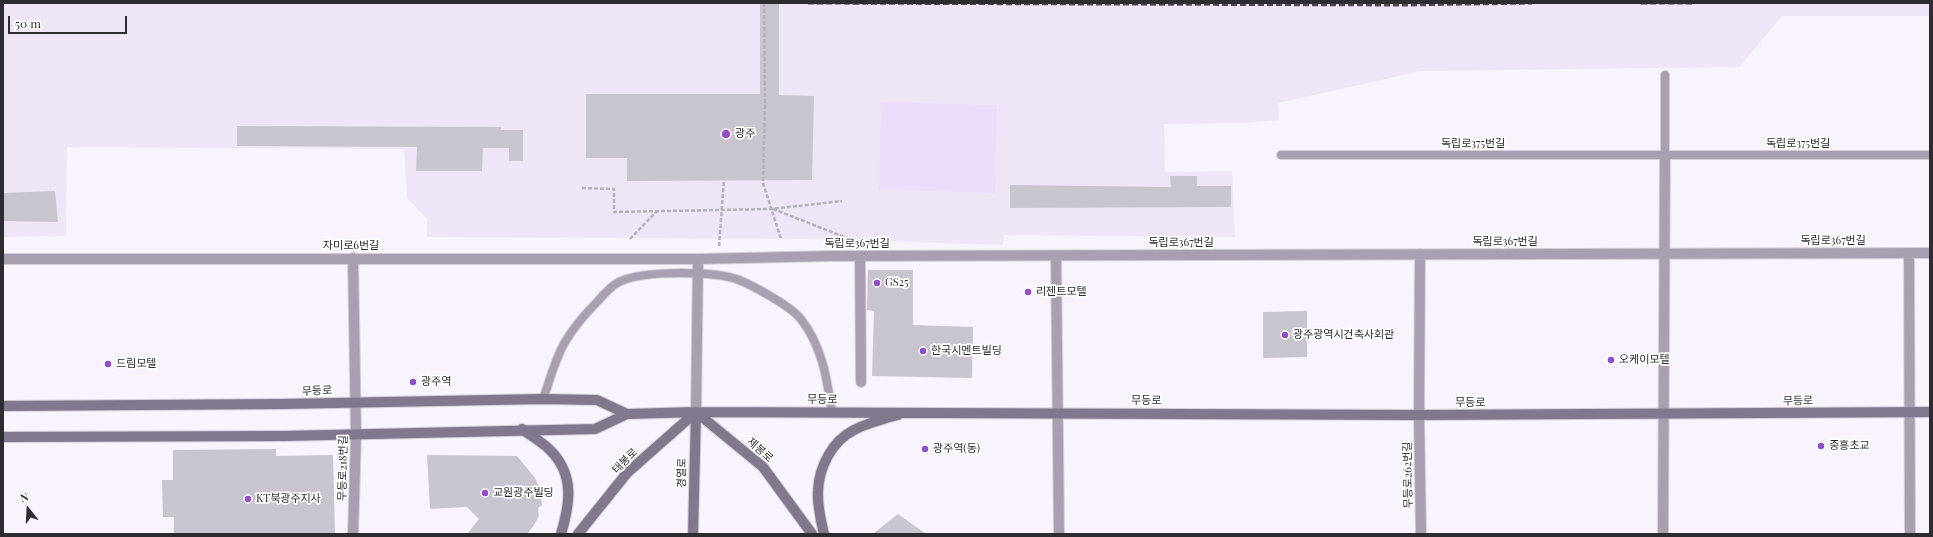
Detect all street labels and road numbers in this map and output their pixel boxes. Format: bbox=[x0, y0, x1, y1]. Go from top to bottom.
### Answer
street label: 독립로375번길 bbox=[1441, 137, 1505, 151]
street label: 독립로375번길 bbox=[1766, 137, 1830, 151]
street label: 독립로367번길 bbox=[1800, 234, 1866, 248]
street label: 독립로367번길 bbox=[1472, 235, 1538, 249]
street label: 독립로367번길 bbox=[1148, 236, 1214, 250]
street label: 독립로367번길 bbox=[824, 237, 890, 251]
street label: 자미로6번길 bbox=[323, 239, 379, 253]
street label: 무등로 bbox=[302, 384, 332, 398]
street label: 무등로 bbox=[807, 393, 837, 407]
street label: 무등로 bbox=[1131, 394, 1161, 408]
street label: 무등로 bbox=[1783, 394, 1813, 408]
street label: 무등로 bbox=[1455, 396, 1485, 410]
street label: 무등로218번길 bbox=[336, 435, 350, 501]
street label: 제봉로 bbox=[744, 435, 776, 465]
street label: 무등로262번길 bbox=[1401, 441, 1415, 509]
street label: 태봉로 bbox=[610, 446, 640, 476]
street label: 경열로 bbox=[675, 458, 689, 488]

